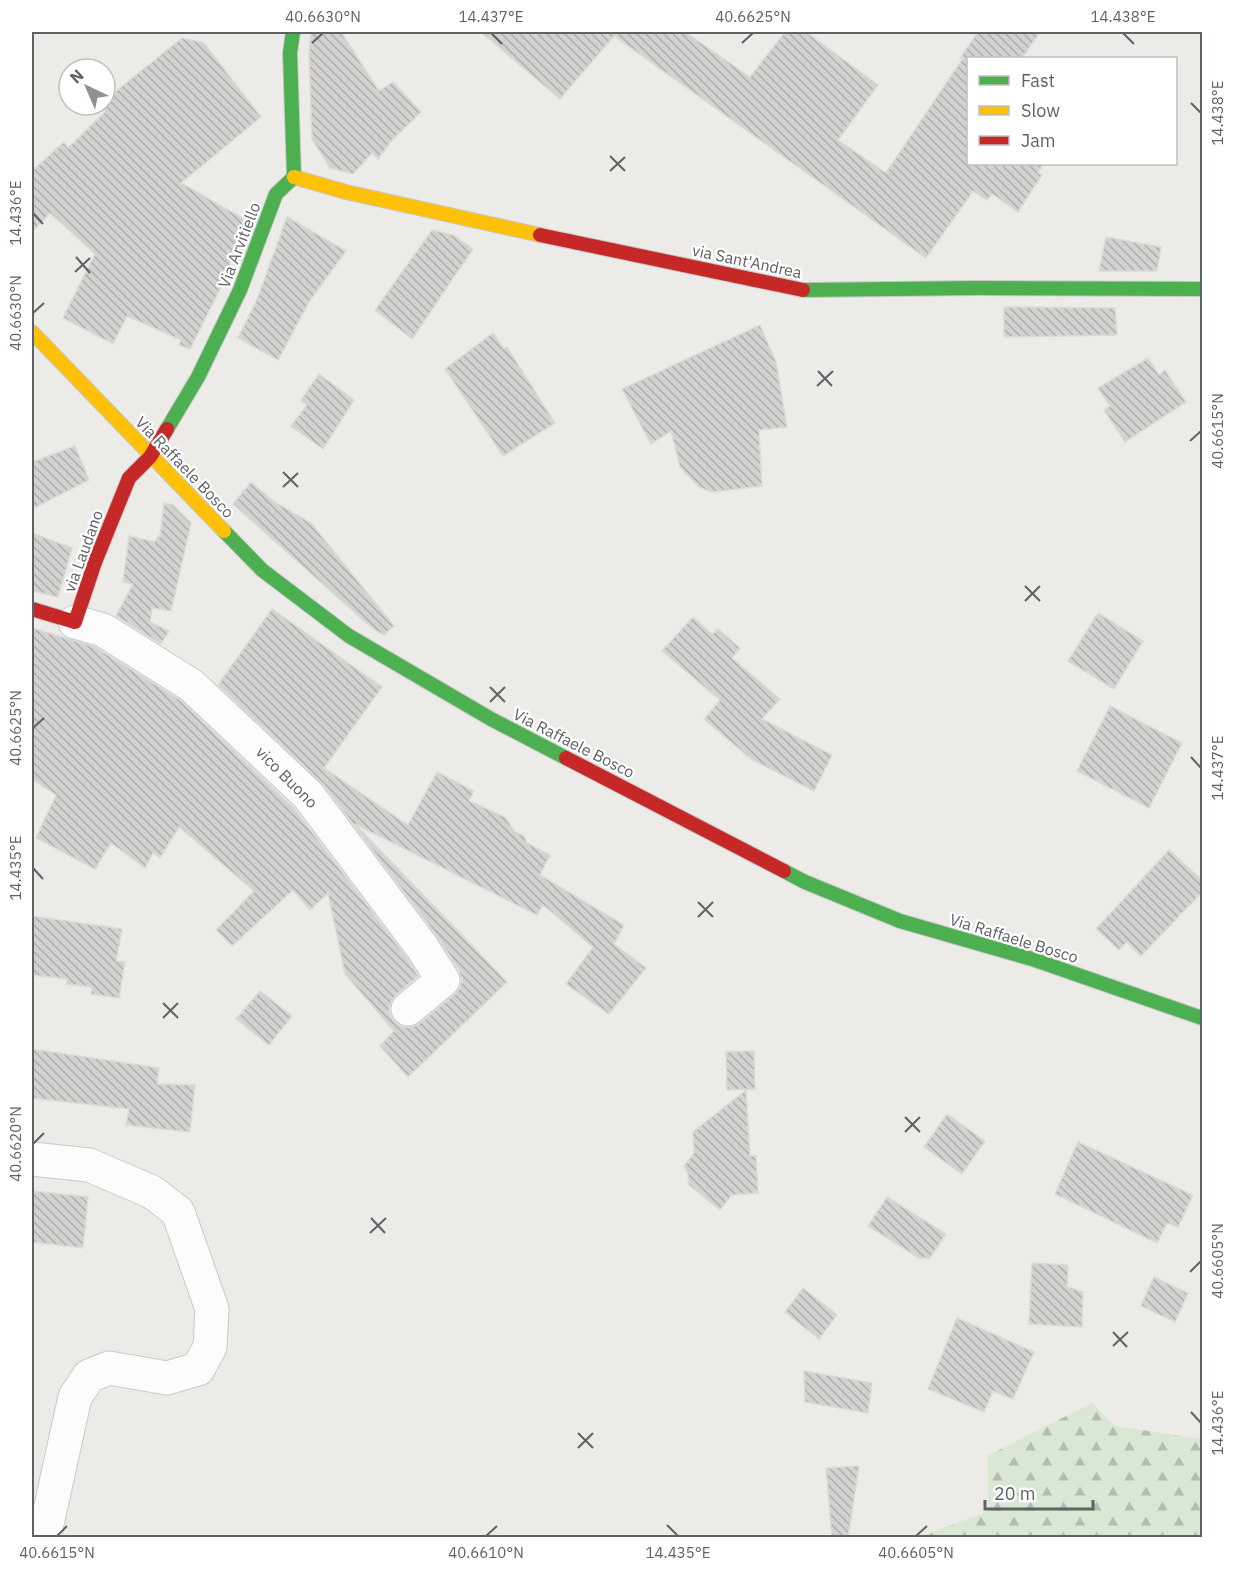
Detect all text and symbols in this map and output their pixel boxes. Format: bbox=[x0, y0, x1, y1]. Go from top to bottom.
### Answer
text: 40.6630°N bbox=[285, 7, 361, 26]
text: 14.437°E bbox=[459, 7, 523, 26]
text: 40.6625°N bbox=[715, 7, 791, 26]
text: 14.438°E bbox=[1091, 7, 1155, 26]
north arrow bbox=[57, 57, 117, 117]
legend bbox=[967, 57, 1177, 165]
text: N bbox=[65, 65, 88, 87]
text: Fast bbox=[1021, 69, 1055, 92]
text: 14.438°E bbox=[1208, 81, 1227, 145]
text: Slow bbox=[1021, 99, 1060, 122]
text: Jam bbox=[1021, 129, 1056, 152]
text: 14.436°E bbox=[6, 181, 25, 245]
street label: Via Arvitiello bbox=[213, 199, 265, 291]
street label: via Sant'Andrea bbox=[690, 240, 804, 282]
text: 40.6630°N bbox=[6, 275, 25, 351]
text: 40.6615°N bbox=[1208, 393, 1227, 469]
street label: Via Raffaele Bosco bbox=[131, 412, 239, 522]
street label: via Laudano bbox=[59, 507, 107, 595]
text: 40.6625°N bbox=[6, 690, 25, 766]
street label: Via Raffaele Bosco bbox=[510, 704, 638, 782]
text: 14.437°E bbox=[1208, 736, 1227, 800]
street label: vico Buono bbox=[252, 742, 322, 812]
text: 14.435°E bbox=[6, 836, 25, 900]
street label: Via Raffaele Bosco bbox=[947, 909, 1081, 967]
text: 40.6620°N bbox=[6, 1106, 25, 1182]
text: 40.6605°N bbox=[1208, 1223, 1227, 1299]
text: 14.436°E bbox=[1208, 1391, 1227, 1455]
scale bar bbox=[985, 1473, 1093, 1511]
text: 20 m bbox=[994, 1482, 1036, 1505]
text: 40.6615°N bbox=[19, 1543, 95, 1562]
text: 40.6610°N bbox=[448, 1543, 524, 1562]
text: 14.435°E bbox=[646, 1543, 710, 1562]
text: 40.6605°N bbox=[878, 1543, 954, 1562]

